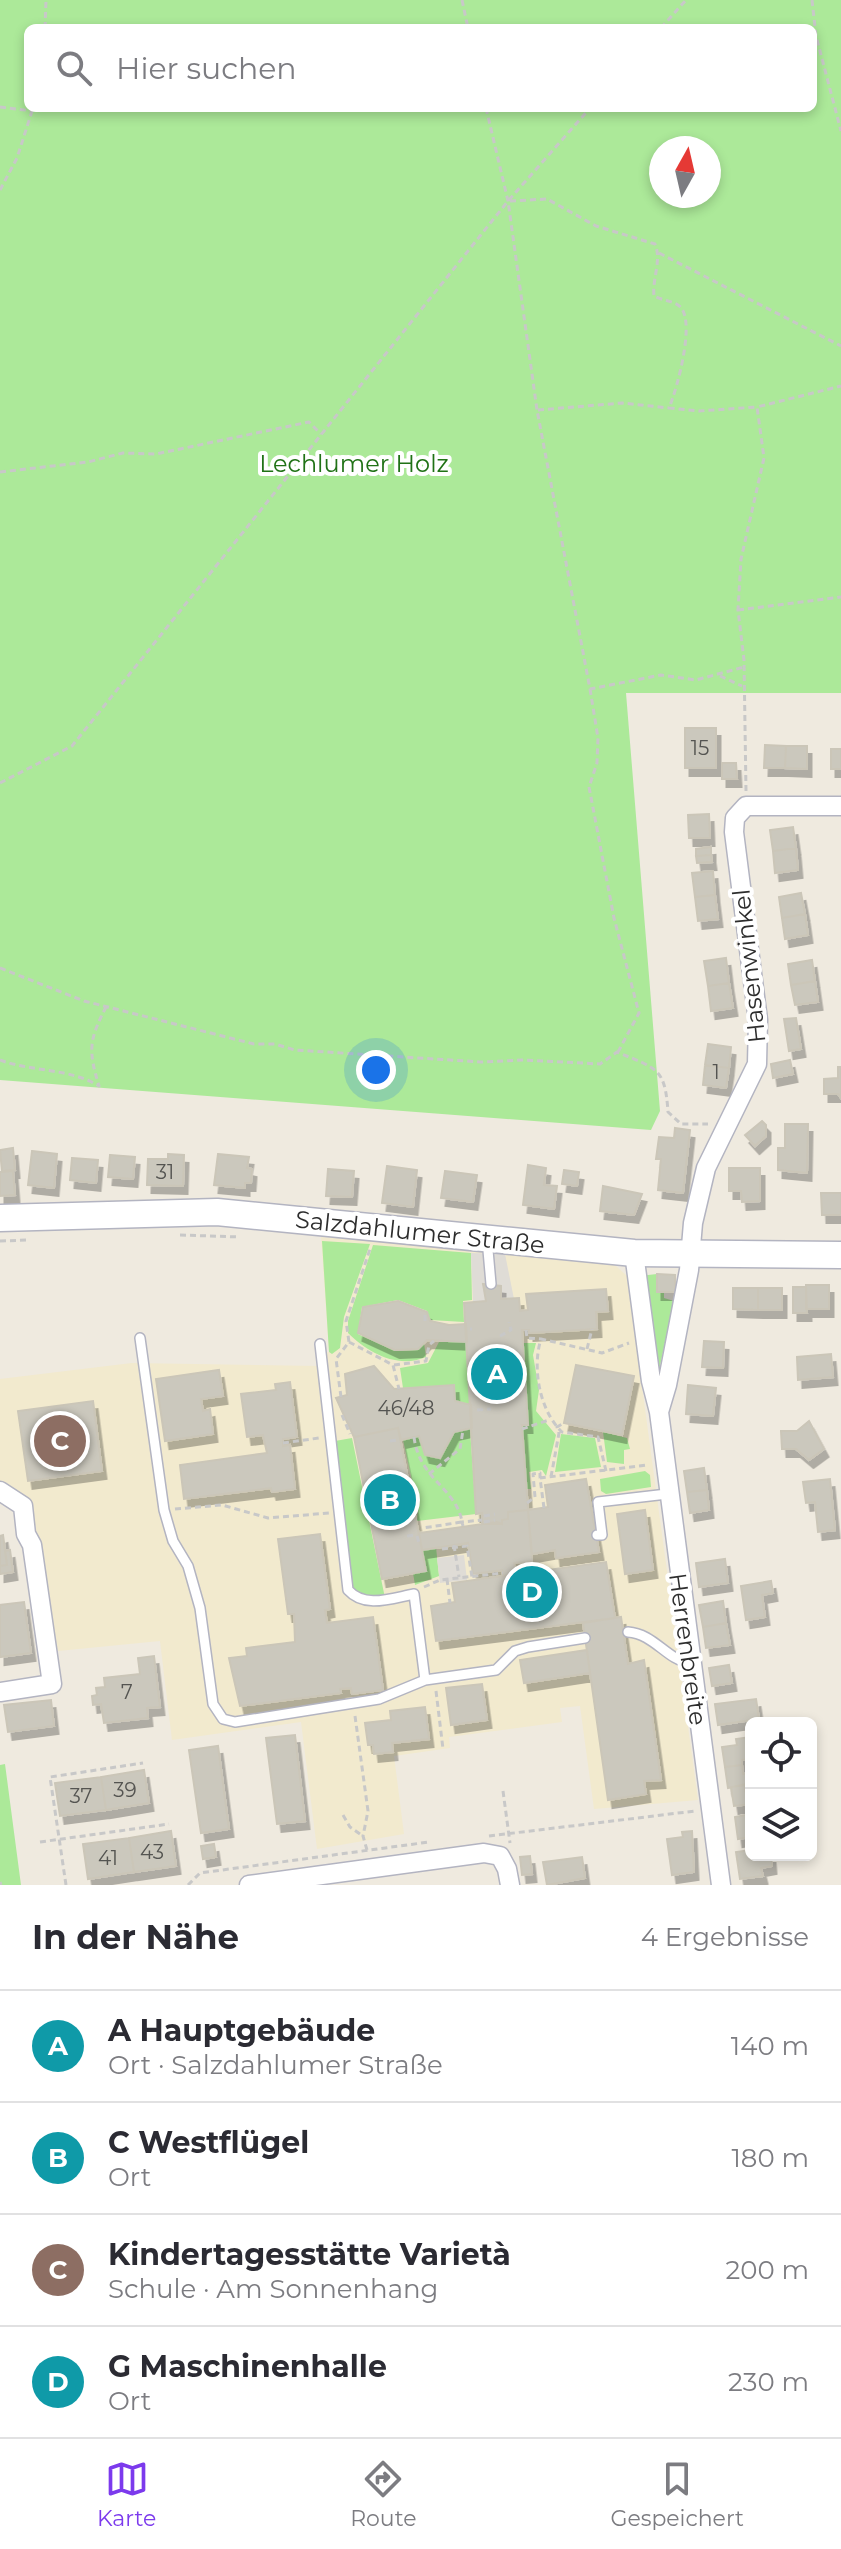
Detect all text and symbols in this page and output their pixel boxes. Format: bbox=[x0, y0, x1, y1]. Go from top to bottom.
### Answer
search box bbox=[24, 24, 817, 112]
icon: search bbox=[52, 46, 96, 90]
text: Hier suchen bbox=[116, 50, 297, 87]
north arrow bbox=[649, 136, 721, 208]
park label: Lechlumer Holz bbox=[259, 449, 449, 478]
house number: 15 bbox=[691, 736, 709, 760]
street label: Hasenwinkel bbox=[727, 888, 771, 1044]
your location bbox=[356, 1050, 396, 1090]
house number: 1 bbox=[712, 1060, 720, 1084]
house number: 31 bbox=[156, 1160, 174, 1184]
street label: Salzdahlumer Straße bbox=[294, 1204, 546, 1260]
pin: A bbox=[471, 1344, 523, 1404]
house number: 46/48 bbox=[377, 1396, 435, 1420]
pin: C bbox=[34, 1411, 86, 1471]
pin: B bbox=[364, 1470, 416, 1530]
pin: D bbox=[506, 1562, 558, 1622]
street label: Herrenbreite bbox=[663, 1571, 713, 1727]
house number: 7 bbox=[121, 1680, 133, 1704]
map controls bbox=[745, 1717, 817, 1861]
button: locate bbox=[745, 1717, 817, 1789]
house number: 39 bbox=[113, 1778, 137, 1802]
house number: 37 bbox=[70, 1784, 92, 1808]
button: layers bbox=[745, 1789, 817, 1861]
house number: 43 bbox=[140, 1840, 164, 1864]
house number: 41 bbox=[98, 1846, 118, 1870]
text: In der Nähe bbox=[32, 1916, 239, 1958]
text: 4 Ergebnisse bbox=[641, 1921, 809, 1953]
text: A Hauptgebäude bbox=[108, 2012, 375, 2049]
text: A bbox=[48, 2030, 68, 2062]
text: 140 m bbox=[731, 2030, 809, 2062]
text: Ort · Salzdahlumer Straße bbox=[108, 2049, 443, 2081]
text: C Westflügel bbox=[108, 2124, 309, 2161]
text: B bbox=[48, 2142, 68, 2174]
text: 180 m bbox=[731, 2142, 809, 2174]
text: Ort bbox=[108, 2161, 151, 2193]
text: Kindertagesstätte Varietà bbox=[108, 2236, 511, 2273]
text: C bbox=[49, 2254, 67, 2286]
text: 200 m bbox=[725, 2254, 809, 2286]
text: Schule · Am Sonnenhang bbox=[108, 2273, 438, 2305]
text: G Maschinenhalle bbox=[108, 2348, 387, 2385]
text: D bbox=[47, 2366, 69, 2398]
text: 230 m bbox=[728, 2366, 809, 2398]
text: Ort bbox=[108, 2385, 151, 2417]
tab: Karte bbox=[97, 2457, 156, 2532]
tab: Route bbox=[350, 2457, 416, 2532]
tab: Gespeichert bbox=[610, 2457, 744, 2532]

